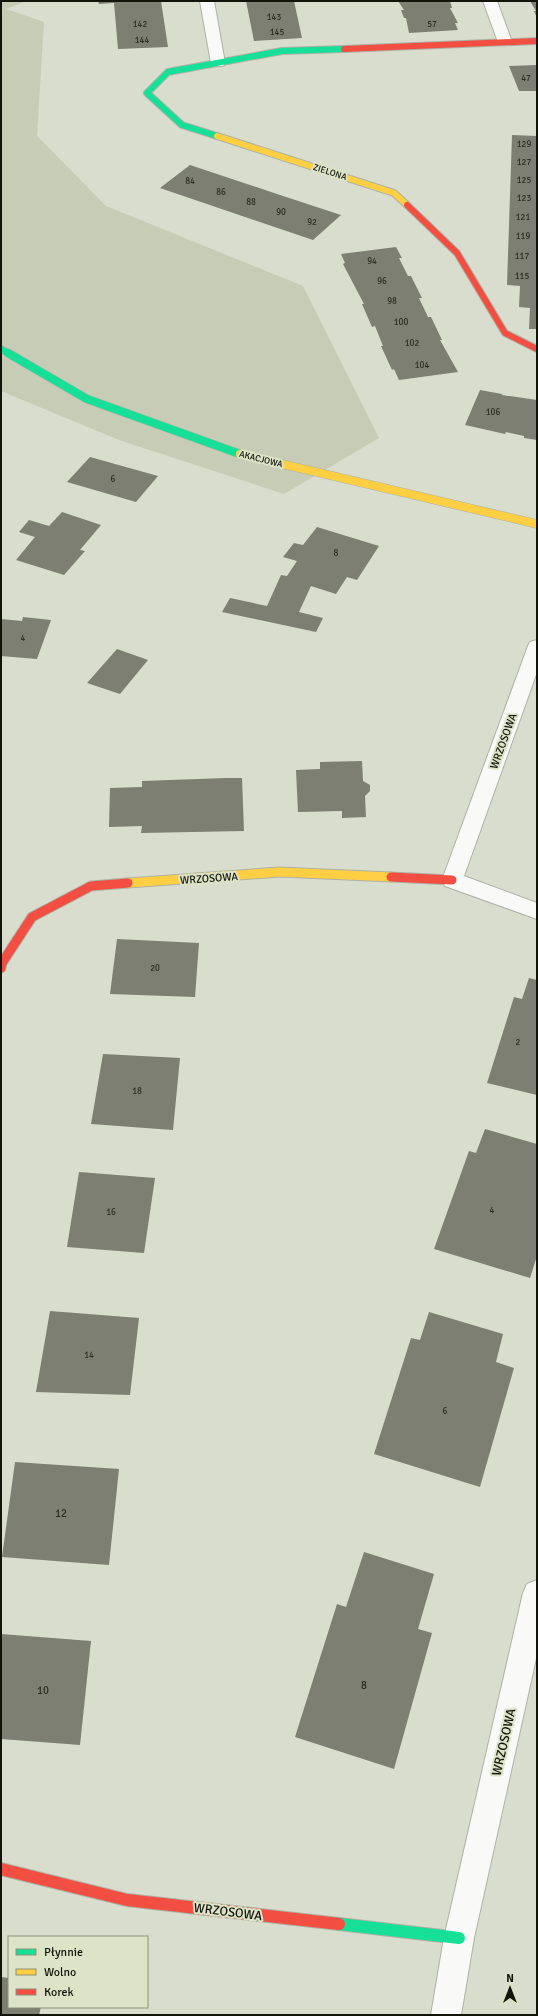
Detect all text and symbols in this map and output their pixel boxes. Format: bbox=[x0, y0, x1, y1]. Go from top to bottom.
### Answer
house number: 143 bbox=[267, 12, 281, 23]
house number: 142 bbox=[133, 19, 147, 30]
house number: 57 bbox=[427, 19, 437, 30]
house number: 145 bbox=[270, 27, 284, 38]
house number: 144 bbox=[135, 35, 149, 46]
house number: 47 bbox=[521, 73, 531, 84]
house number: 129 bbox=[517, 139, 531, 150]
house number: 127 bbox=[517, 157, 531, 168]
street label: ZIELONA bbox=[312, 162, 349, 183]
house number: 125 bbox=[517, 175, 531, 186]
house number: 84 bbox=[185, 176, 195, 187]
house number: 86 bbox=[216, 187, 226, 198]
house number: 123 bbox=[517, 193, 531, 204]
house number: 88 bbox=[246, 197, 256, 208]
house number: 90 bbox=[276, 207, 286, 218]
house number: 121 bbox=[516, 212, 530, 223]
house number: 92 bbox=[307, 217, 317, 228]
house number: 119 bbox=[516, 231, 530, 242]
house number: 117 bbox=[515, 251, 529, 262]
house number: 94 bbox=[367, 256, 377, 267]
house number: 115 bbox=[515, 271, 529, 282]
house number: 96 bbox=[377, 276, 387, 287]
house number: 98 bbox=[387, 296, 397, 307]
house number: 100 bbox=[394, 317, 408, 328]
house number: 102 bbox=[405, 338, 419, 349]
house number: 104 bbox=[415, 360, 429, 371]
house number: 106 bbox=[486, 407, 500, 418]
street label: AKACJOWA bbox=[238, 449, 284, 470]
house number: 6 bbox=[111, 474, 116, 485]
house number: 8 bbox=[334, 548, 339, 559]
house number: 4 bbox=[21, 633, 26, 644]
street label: WRZOSOWA bbox=[487, 711, 520, 771]
street label: WRZOSOWA bbox=[180, 870, 239, 887]
house number: 20 bbox=[150, 963, 160, 974]
house number: 2 bbox=[516, 1037, 521, 1048]
house number: 18 bbox=[132, 1086, 142, 1097]
house number: 4 bbox=[490, 1205, 495, 1216]
house number: 16 bbox=[106, 1207, 116, 1218]
house number: 14 bbox=[84, 1350, 94, 1361]
house number: 6 bbox=[443, 1406, 448, 1417]
house number: 12 bbox=[55, 1507, 67, 1520]
house number: 8 bbox=[361, 1679, 367, 1692]
house number: 10 bbox=[37, 1684, 49, 1697]
street label: WRZOSOWA bbox=[488, 1707, 520, 1778]
street label: WRZOSOWA bbox=[193, 1900, 263, 1924]
legend bbox=[8, 1936, 148, 2008]
text: Płynnie bbox=[44, 1945, 83, 1960]
text: Wolno bbox=[44, 1965, 76, 1980]
north arrow bbox=[490, 1968, 530, 2008]
text: N bbox=[506, 1972, 514, 1985]
text: Korek bbox=[44, 1985, 73, 2000]

